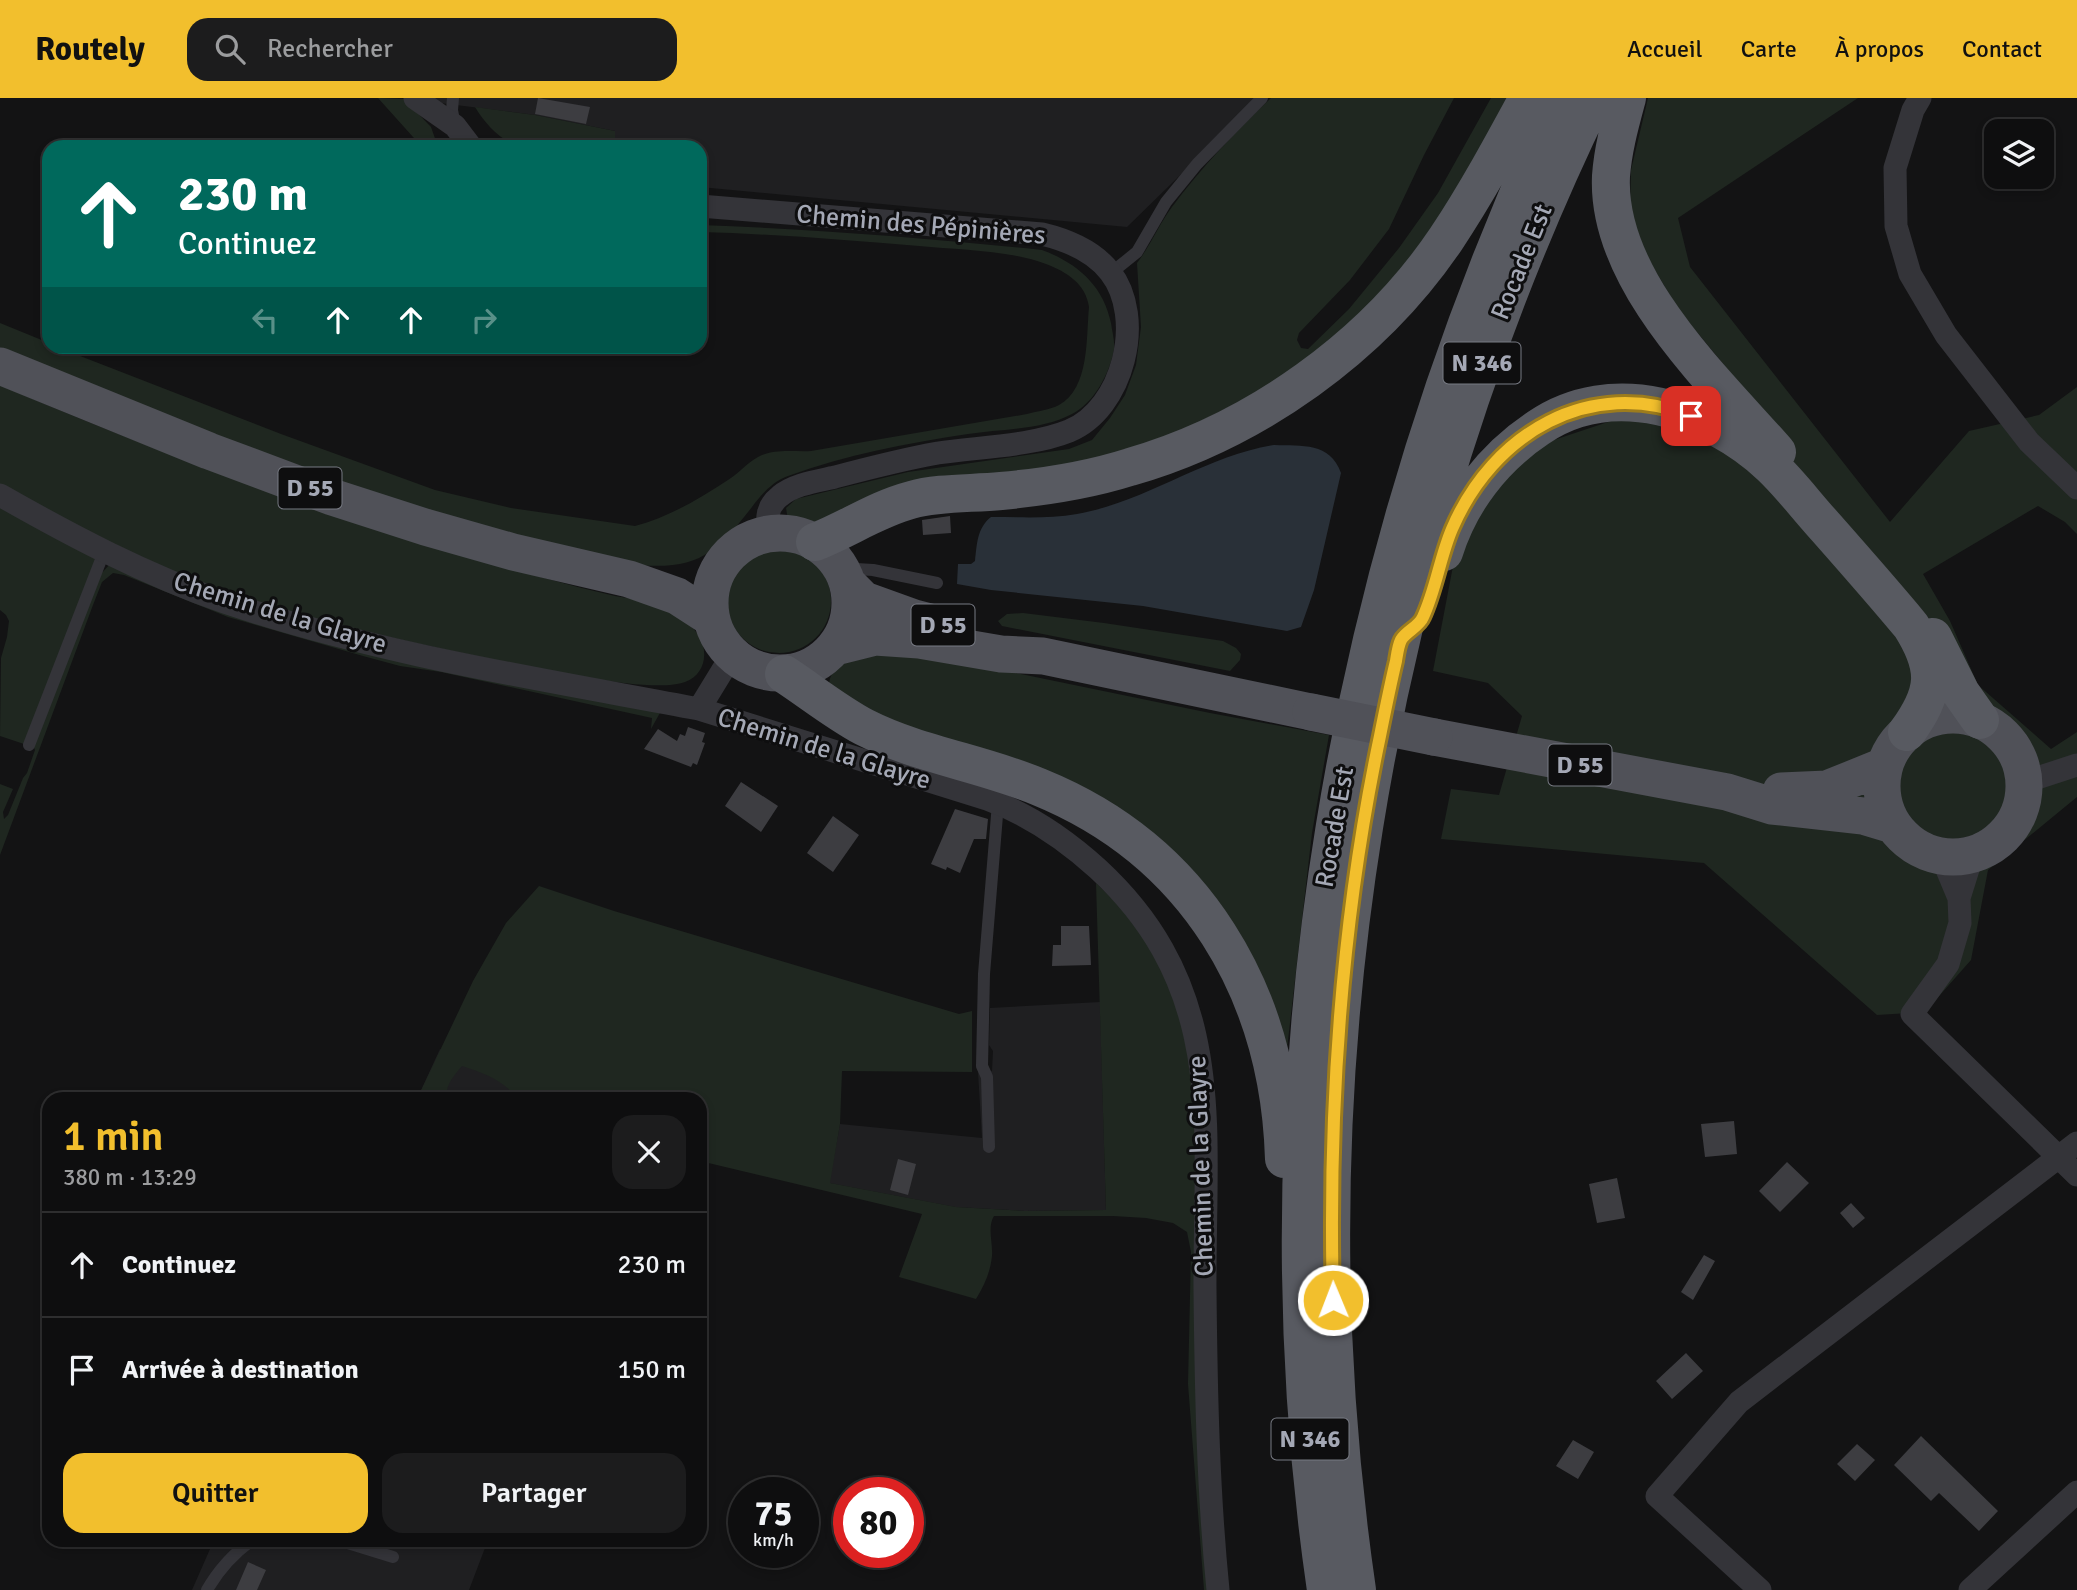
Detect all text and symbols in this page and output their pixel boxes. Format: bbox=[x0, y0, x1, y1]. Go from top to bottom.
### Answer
search box bbox=[187, 18, 677, 81]
text: Routely bbox=[35, 29, 145, 70]
icon: search bbox=[211, 30, 249, 68]
text: Rechercher bbox=[267, 33, 393, 65]
text: Accueil bbox=[1627, 34, 1703, 64]
text: Carte bbox=[1741, 34, 1797, 64]
text: À propos bbox=[1835, 34, 1924, 64]
text: Contact bbox=[1962, 34, 2042, 64]
map controls bbox=[1984, 119, 2054, 189]
button: layers bbox=[1984, 119, 2054, 189]
text: 230 m bbox=[178, 164, 308, 224]
icon: ahead bbox=[63, 168, 154, 259]
street label: Chemin des Pépinières bbox=[795, 198, 1047, 252]
street label: Rocade Est bbox=[1484, 200, 1560, 324]
text: Continuez bbox=[178, 224, 317, 263]
icon: left bbox=[246, 301, 284, 339]
icon: ahead bbox=[319, 301, 357, 339]
icon: ahead bbox=[392, 301, 430, 339]
icon: right bbox=[465, 301, 503, 339]
road number: N 346 bbox=[1444, 342, 1520, 384]
pin bbox=[1661, 386, 1721, 446]
icon: arrive bbox=[1672, 397, 1710, 435]
road number: D 55 bbox=[278, 468, 342, 508]
street label: Chemin de la Glayre bbox=[170, 565, 390, 661]
road number: D 55 bbox=[912, 604, 974, 646]
street label: Chemin de la Glayre bbox=[714, 701, 934, 797]
road number: D 55 bbox=[1548, 744, 1612, 786]
street label: Rocade Est bbox=[1309, 764, 1361, 890]
street label: Chemin de la Glayre bbox=[1181, 1055, 1221, 1277]
text: 1 min bbox=[63, 1111, 164, 1162]
button: close bbox=[612, 1115, 686, 1189]
text: 380 m · 13:29 bbox=[63, 1163, 197, 1192]
icon: ahead bbox=[63, 1246, 101, 1284]
text: Continuez bbox=[122, 1249, 236, 1281]
text: 230 m bbox=[617, 1249, 686, 1281]
position arrow bbox=[1296, 1263, 1370, 1337]
icon: arrive bbox=[63, 1351, 101, 1389]
text: Arrivée à destination bbox=[122, 1354, 359, 1386]
text: 150 m bbox=[617, 1354, 686, 1386]
road number: N 346 bbox=[1272, 1419, 1348, 1460]
button: Quitter bbox=[63, 1453, 368, 1533]
button: Partager bbox=[382, 1453, 686, 1533]
speed limit sign: 80 bbox=[833, 1477, 924, 1568]
text: 75 bbox=[755, 1492, 792, 1535]
text: km/h bbox=[753, 1529, 794, 1551]

